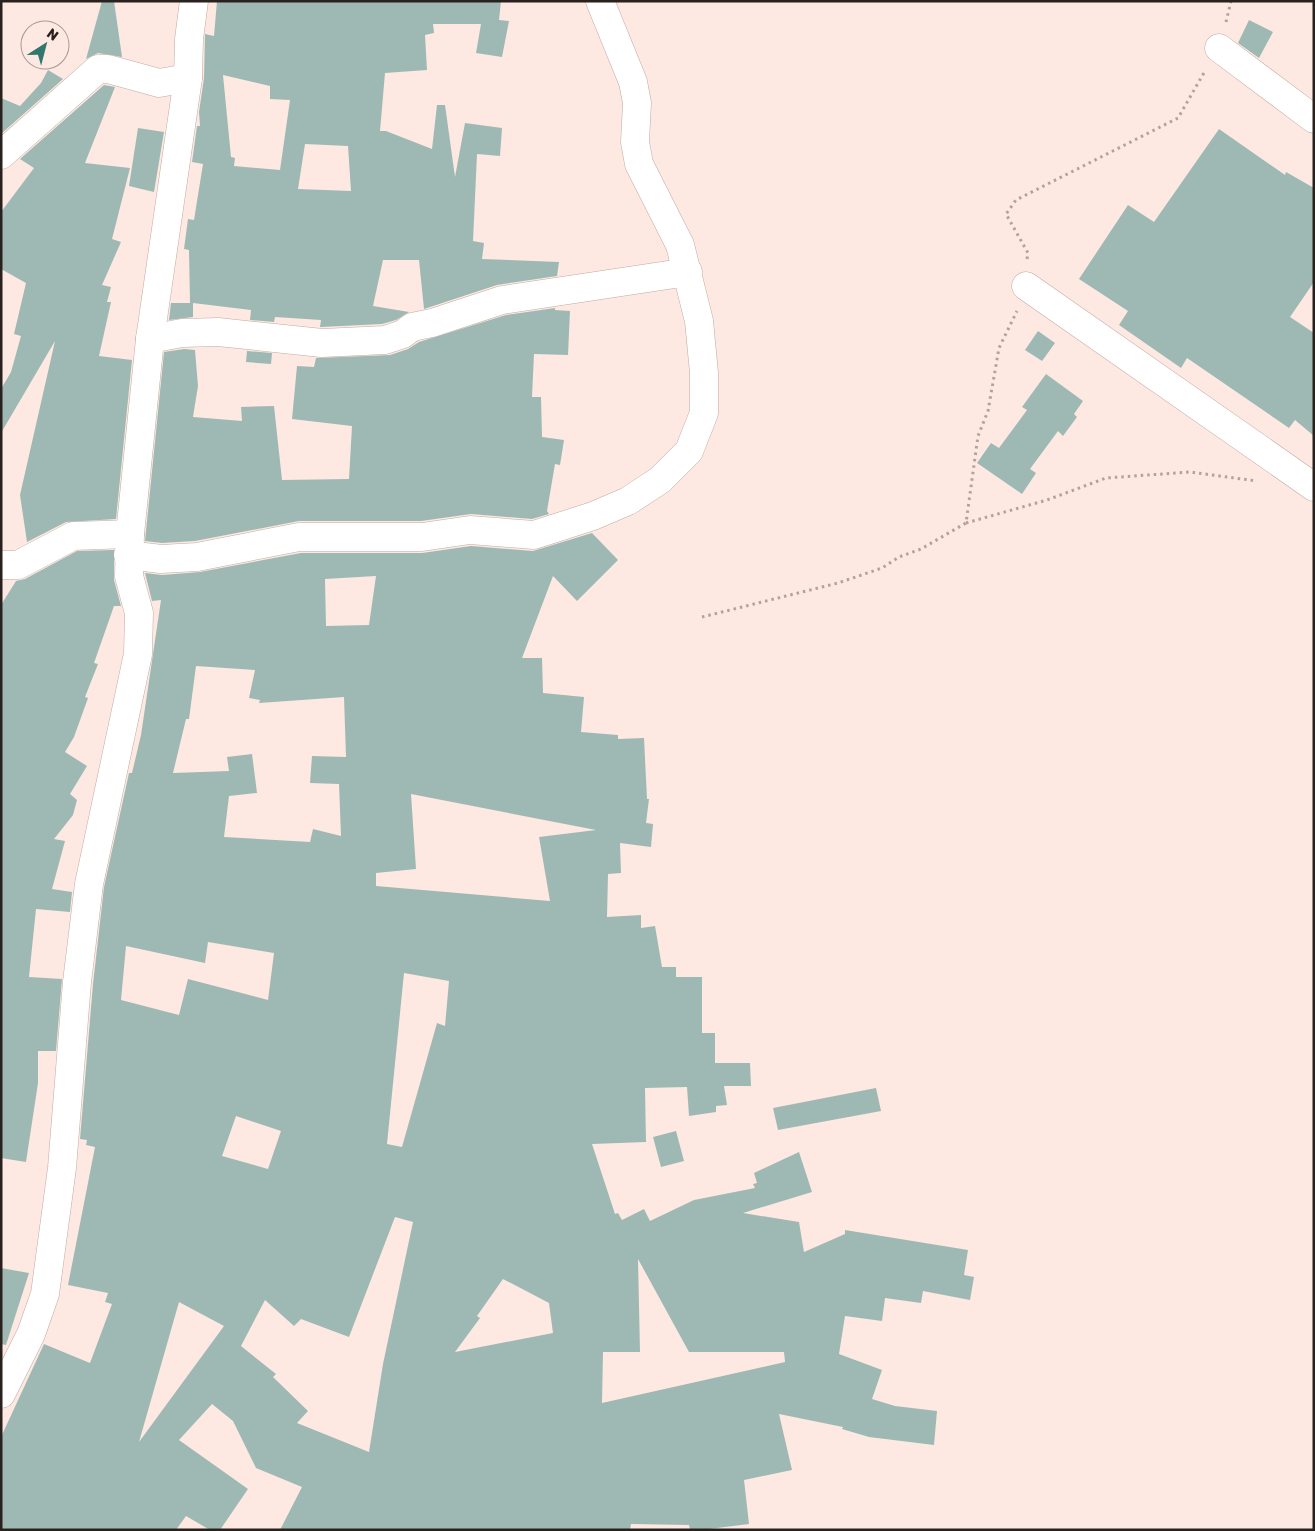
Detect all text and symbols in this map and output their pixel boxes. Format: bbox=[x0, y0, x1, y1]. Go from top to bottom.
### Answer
north arrow bbox=[20, 20, 70, 70]
text: N bbox=[43, 25, 61, 45]

